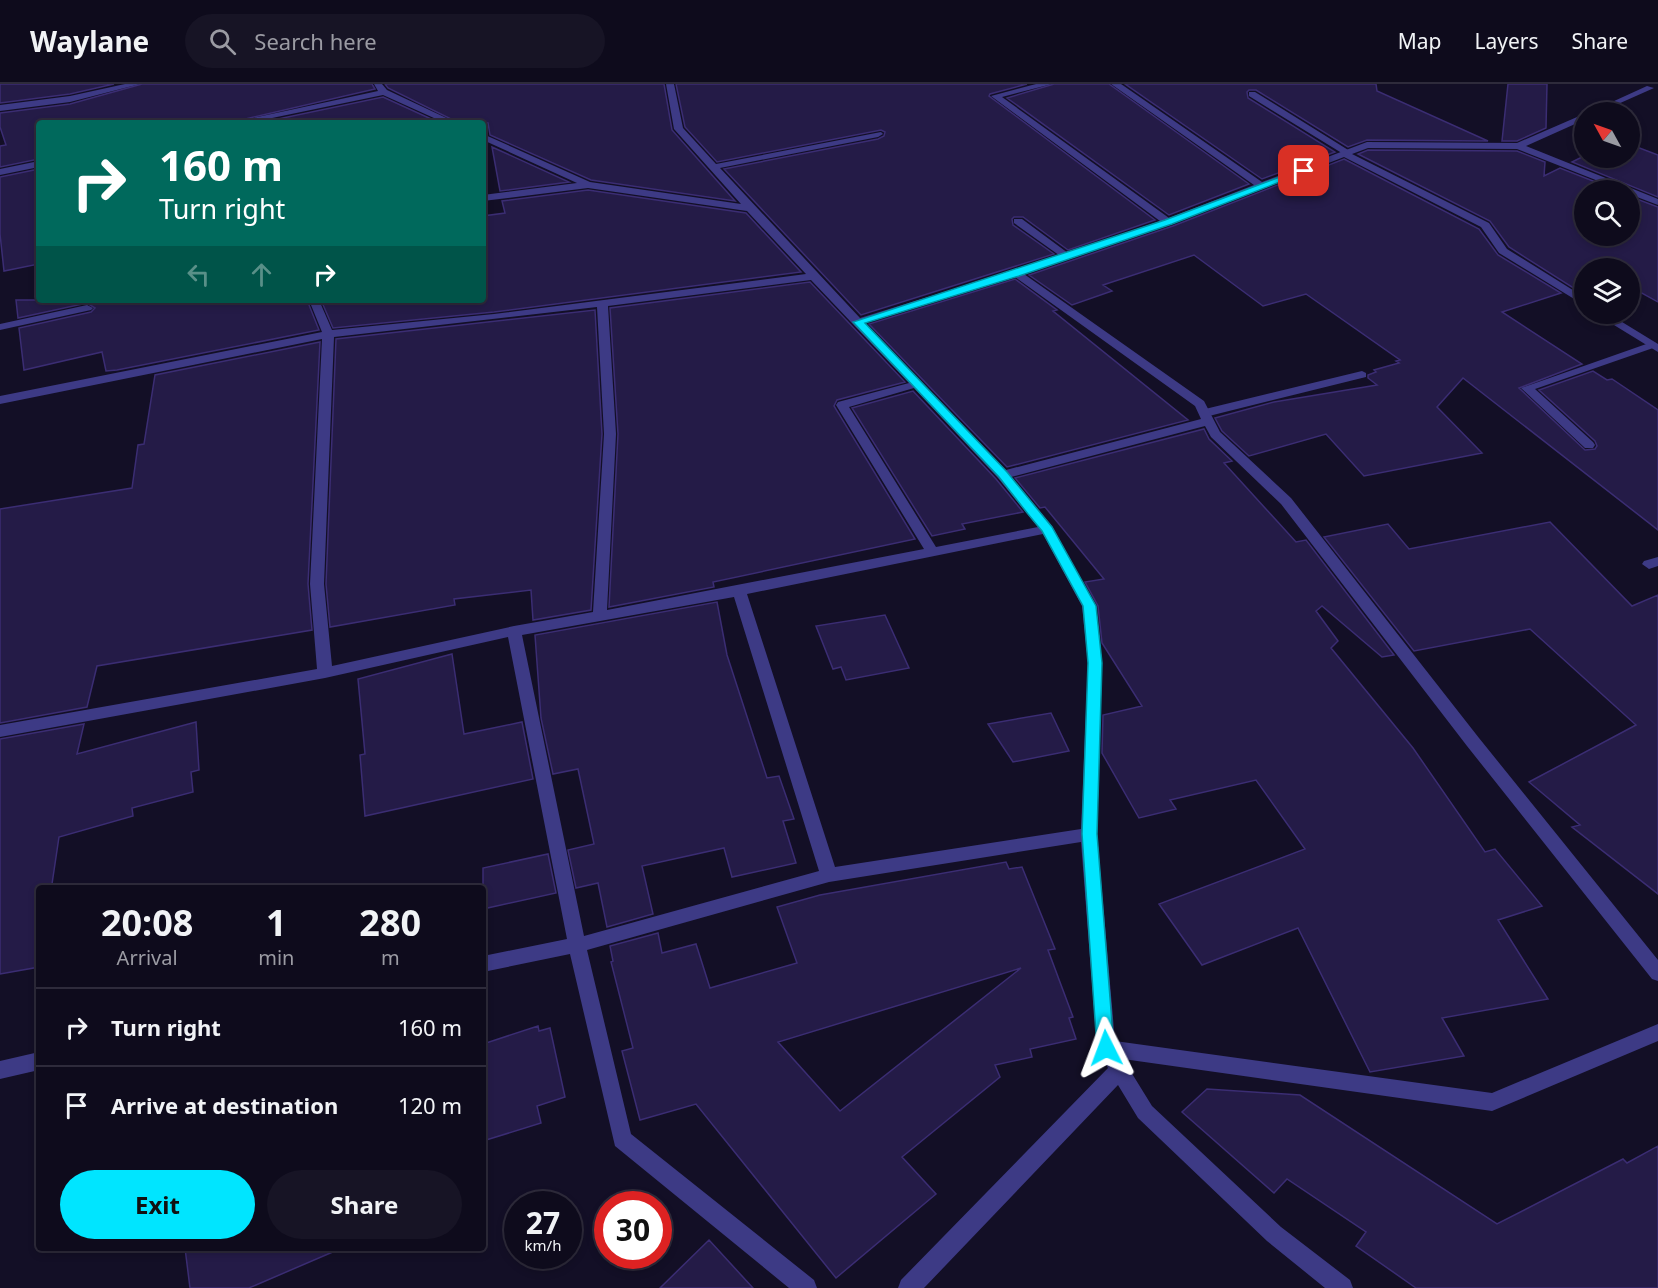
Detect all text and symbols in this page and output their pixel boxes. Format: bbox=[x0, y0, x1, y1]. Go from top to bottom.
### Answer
search box bbox=[185, 14, 605, 68]
text: Waylane bbox=[30, 22, 149, 60]
icon: search bbox=[206, 25, 239, 58]
text: Search here bbox=[254, 26, 377, 56]
text: Map bbox=[1398, 27, 1442, 55]
text: Layers bbox=[1475, 27, 1539, 55]
text: Share bbox=[1572, 27, 1628, 55]
north arrow bbox=[1574, 102, 1640, 168]
map controls bbox=[1574, 102, 1640, 324]
text: 160 m bbox=[159, 136, 283, 193]
icon: right bbox=[60, 144, 138, 222]
pin bbox=[1278, 145, 1329, 196]
icon: arrive bbox=[1287, 154, 1320, 187]
button: search bbox=[1574, 180, 1640, 246]
text: Turn right bbox=[159, 190, 285, 227]
icon: left bbox=[182, 258, 215, 291]
icon: ahead bbox=[245, 258, 278, 291]
icon: right bbox=[308, 258, 341, 291]
button: layers bbox=[1574, 258, 1640, 324]
text: 20:08 bbox=[101, 898, 193, 947]
text: 1 bbox=[266, 898, 287, 947]
text: 280 bbox=[359, 898, 421, 947]
text: Arrival bbox=[117, 944, 178, 971]
text: min bbox=[258, 944, 294, 971]
text: m bbox=[381, 944, 400, 971]
icon: right bbox=[60, 1011, 93, 1044]
text: Turn right bbox=[111, 1012, 221, 1042]
text: 160 m bbox=[398, 1012, 462, 1042]
position arrow bbox=[1074, 1016, 1138, 1080]
icon: arrive bbox=[60, 1089, 93, 1122]
text: Arrive at destination bbox=[111, 1090, 338, 1120]
text: 120 m bbox=[398, 1090, 462, 1120]
button: Exit bbox=[60, 1170, 255, 1239]
button: Share bbox=[267, 1170, 462, 1239]
speed limit sign: 30 bbox=[594, 1191, 672, 1269]
text: 27 bbox=[526, 1202, 560, 1243]
text: km/h bbox=[525, 1235, 561, 1255]

